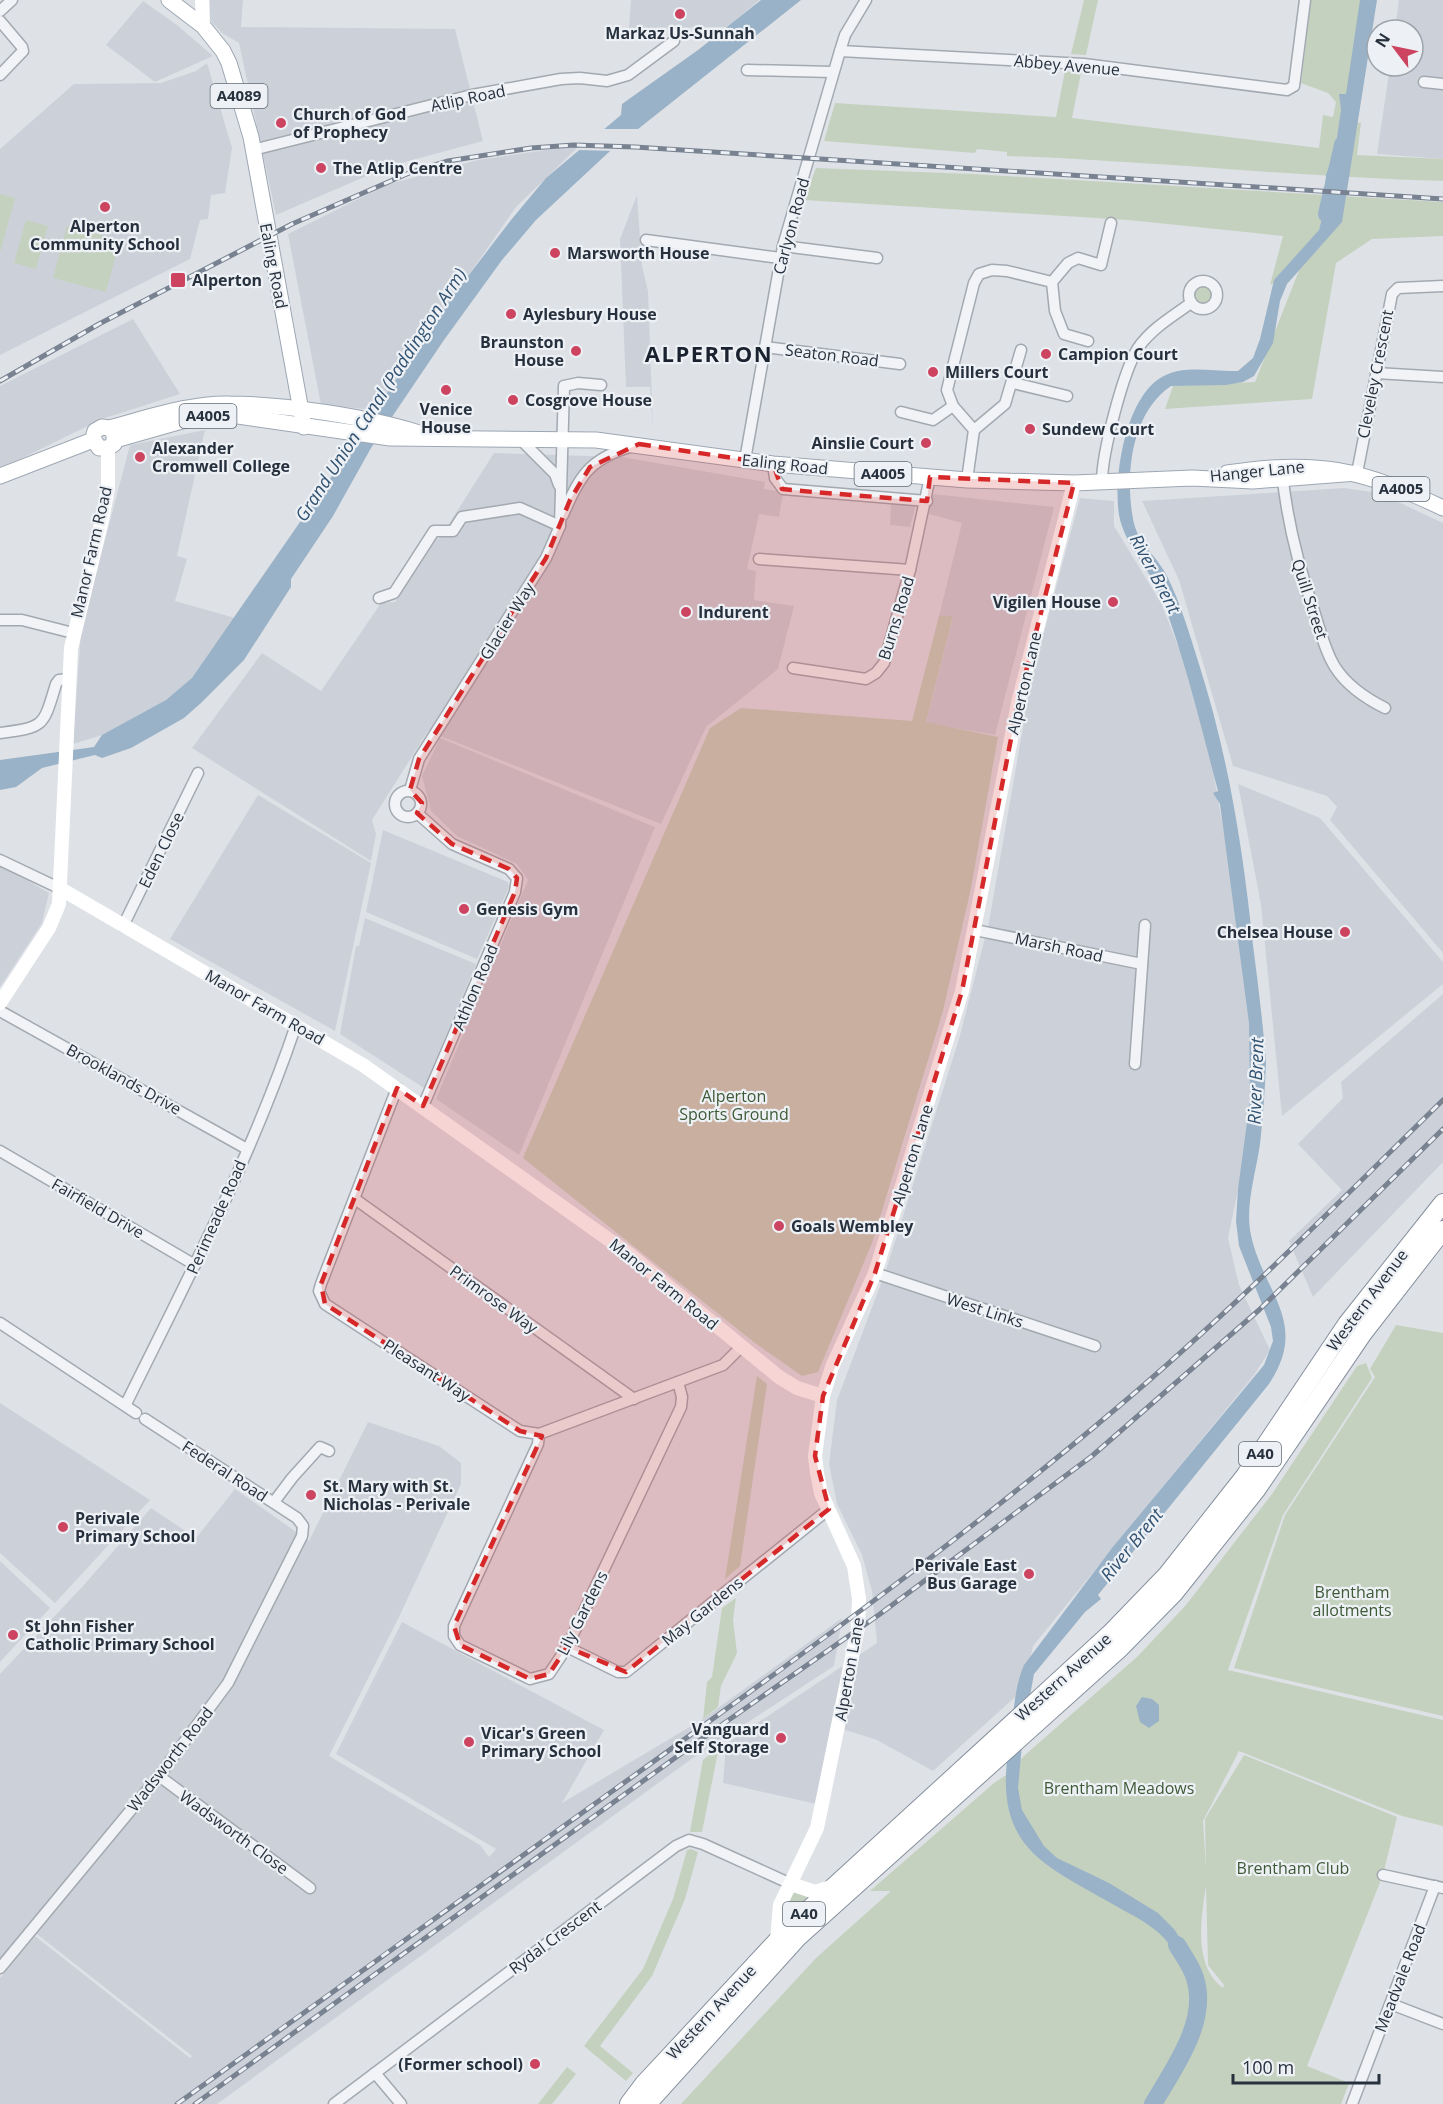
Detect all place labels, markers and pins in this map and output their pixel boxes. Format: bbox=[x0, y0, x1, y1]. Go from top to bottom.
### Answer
marker: Markaz Us-Sunnah bbox=[673, 7, 687, 21]
place label: Markaz Us-Sunnah bbox=[605, 22, 755, 44]
place label: Church of God of Prophecy bbox=[293, 103, 406, 143]
marker: Church of God of Prophecy bbox=[274, 116, 288, 130]
place label: The Atlip Centre bbox=[333, 157, 462, 179]
marker: The Atlip Centre bbox=[314, 161, 328, 175]
marker: Alperton Community School bbox=[98, 200, 112, 214]
place label: Alperton Community School bbox=[30, 215, 180, 255]
place label: Marsworth House bbox=[567, 242, 710, 264]
marker: Marsworth House bbox=[548, 246, 562, 260]
place label: Alperton bbox=[192, 269, 262, 291]
marker: Alperton bbox=[169, 271, 187, 289]
place label: Aylesbury House bbox=[523, 303, 657, 325]
marker: Aylesbury House bbox=[504, 307, 518, 321]
place label: Braunston House bbox=[480, 331, 564, 371]
place label: Campion Court bbox=[1058, 343, 1178, 365]
marker: Braunston House bbox=[569, 344, 583, 358]
marker: Campion Court bbox=[1039, 347, 1053, 361]
place label: Millers Court bbox=[945, 361, 1048, 383]
marker: Millers Court bbox=[926, 365, 940, 379]
marker: Venice House bbox=[439, 383, 453, 397]
place label: Cosgrove House bbox=[525, 389, 652, 411]
marker: Cosgrove House bbox=[506, 393, 520, 407]
place label: Venice House bbox=[420, 398, 472, 438]
place label: Sundew Court bbox=[1042, 418, 1154, 440]
marker: Sundew Court bbox=[1023, 422, 1037, 436]
place label: Ainslie Court bbox=[811, 432, 914, 454]
marker: Ainslie Court bbox=[919, 436, 933, 450]
place label: Alexander Cromwell College bbox=[152, 437, 290, 477]
marker: Alexander Cromwell College bbox=[133, 450, 147, 464]
place label: Vigilen House bbox=[993, 591, 1101, 613]
marker: Vigilen House bbox=[1106, 595, 1120, 609]
place label: Indurent bbox=[698, 601, 769, 623]
marker: Indurent bbox=[679, 605, 693, 619]
place label: Genesis Gym bbox=[476, 898, 578, 920]
marker: Genesis Gym bbox=[457, 902, 471, 916]
place label: Chelsea House bbox=[1217, 921, 1333, 943]
marker: Chelsea House bbox=[1338, 925, 1352, 939]
place label: Goals Wembley bbox=[791, 1215, 914, 1237]
marker: Goals Wembley bbox=[772, 1219, 786, 1233]
place label: St. Mary with St. Nicholas - Perivale bbox=[323, 1475, 470, 1515]
marker: St. Mary with St. Nicholas - Perivale bbox=[304, 1488, 318, 1502]
place label: Perivale Primary School bbox=[75, 1507, 195, 1547]
marker: Perivale Primary School bbox=[56, 1520, 70, 1534]
place label: Perivale East Bus Garage bbox=[915, 1554, 1017, 1594]
marker: Perivale East Bus Garage bbox=[1022, 1567, 1036, 1581]
place label: St John Fisher Catholic Primary School bbox=[25, 1615, 215, 1655]
marker: St John Fisher Catholic Primary School bbox=[6, 1628, 20, 1642]
place label: Vanguard Self Storage bbox=[674, 1718, 769, 1758]
place label: Vicar's Green Primary School bbox=[481, 1722, 601, 1762]
marker: Vanguard Self Storage bbox=[774, 1731, 788, 1745]
marker: Vicar's Green Primary School bbox=[462, 1735, 476, 1749]
place label: (Former school) bbox=[398, 2053, 523, 2075]
marker: (Former school) bbox=[528, 2057, 542, 2071]

